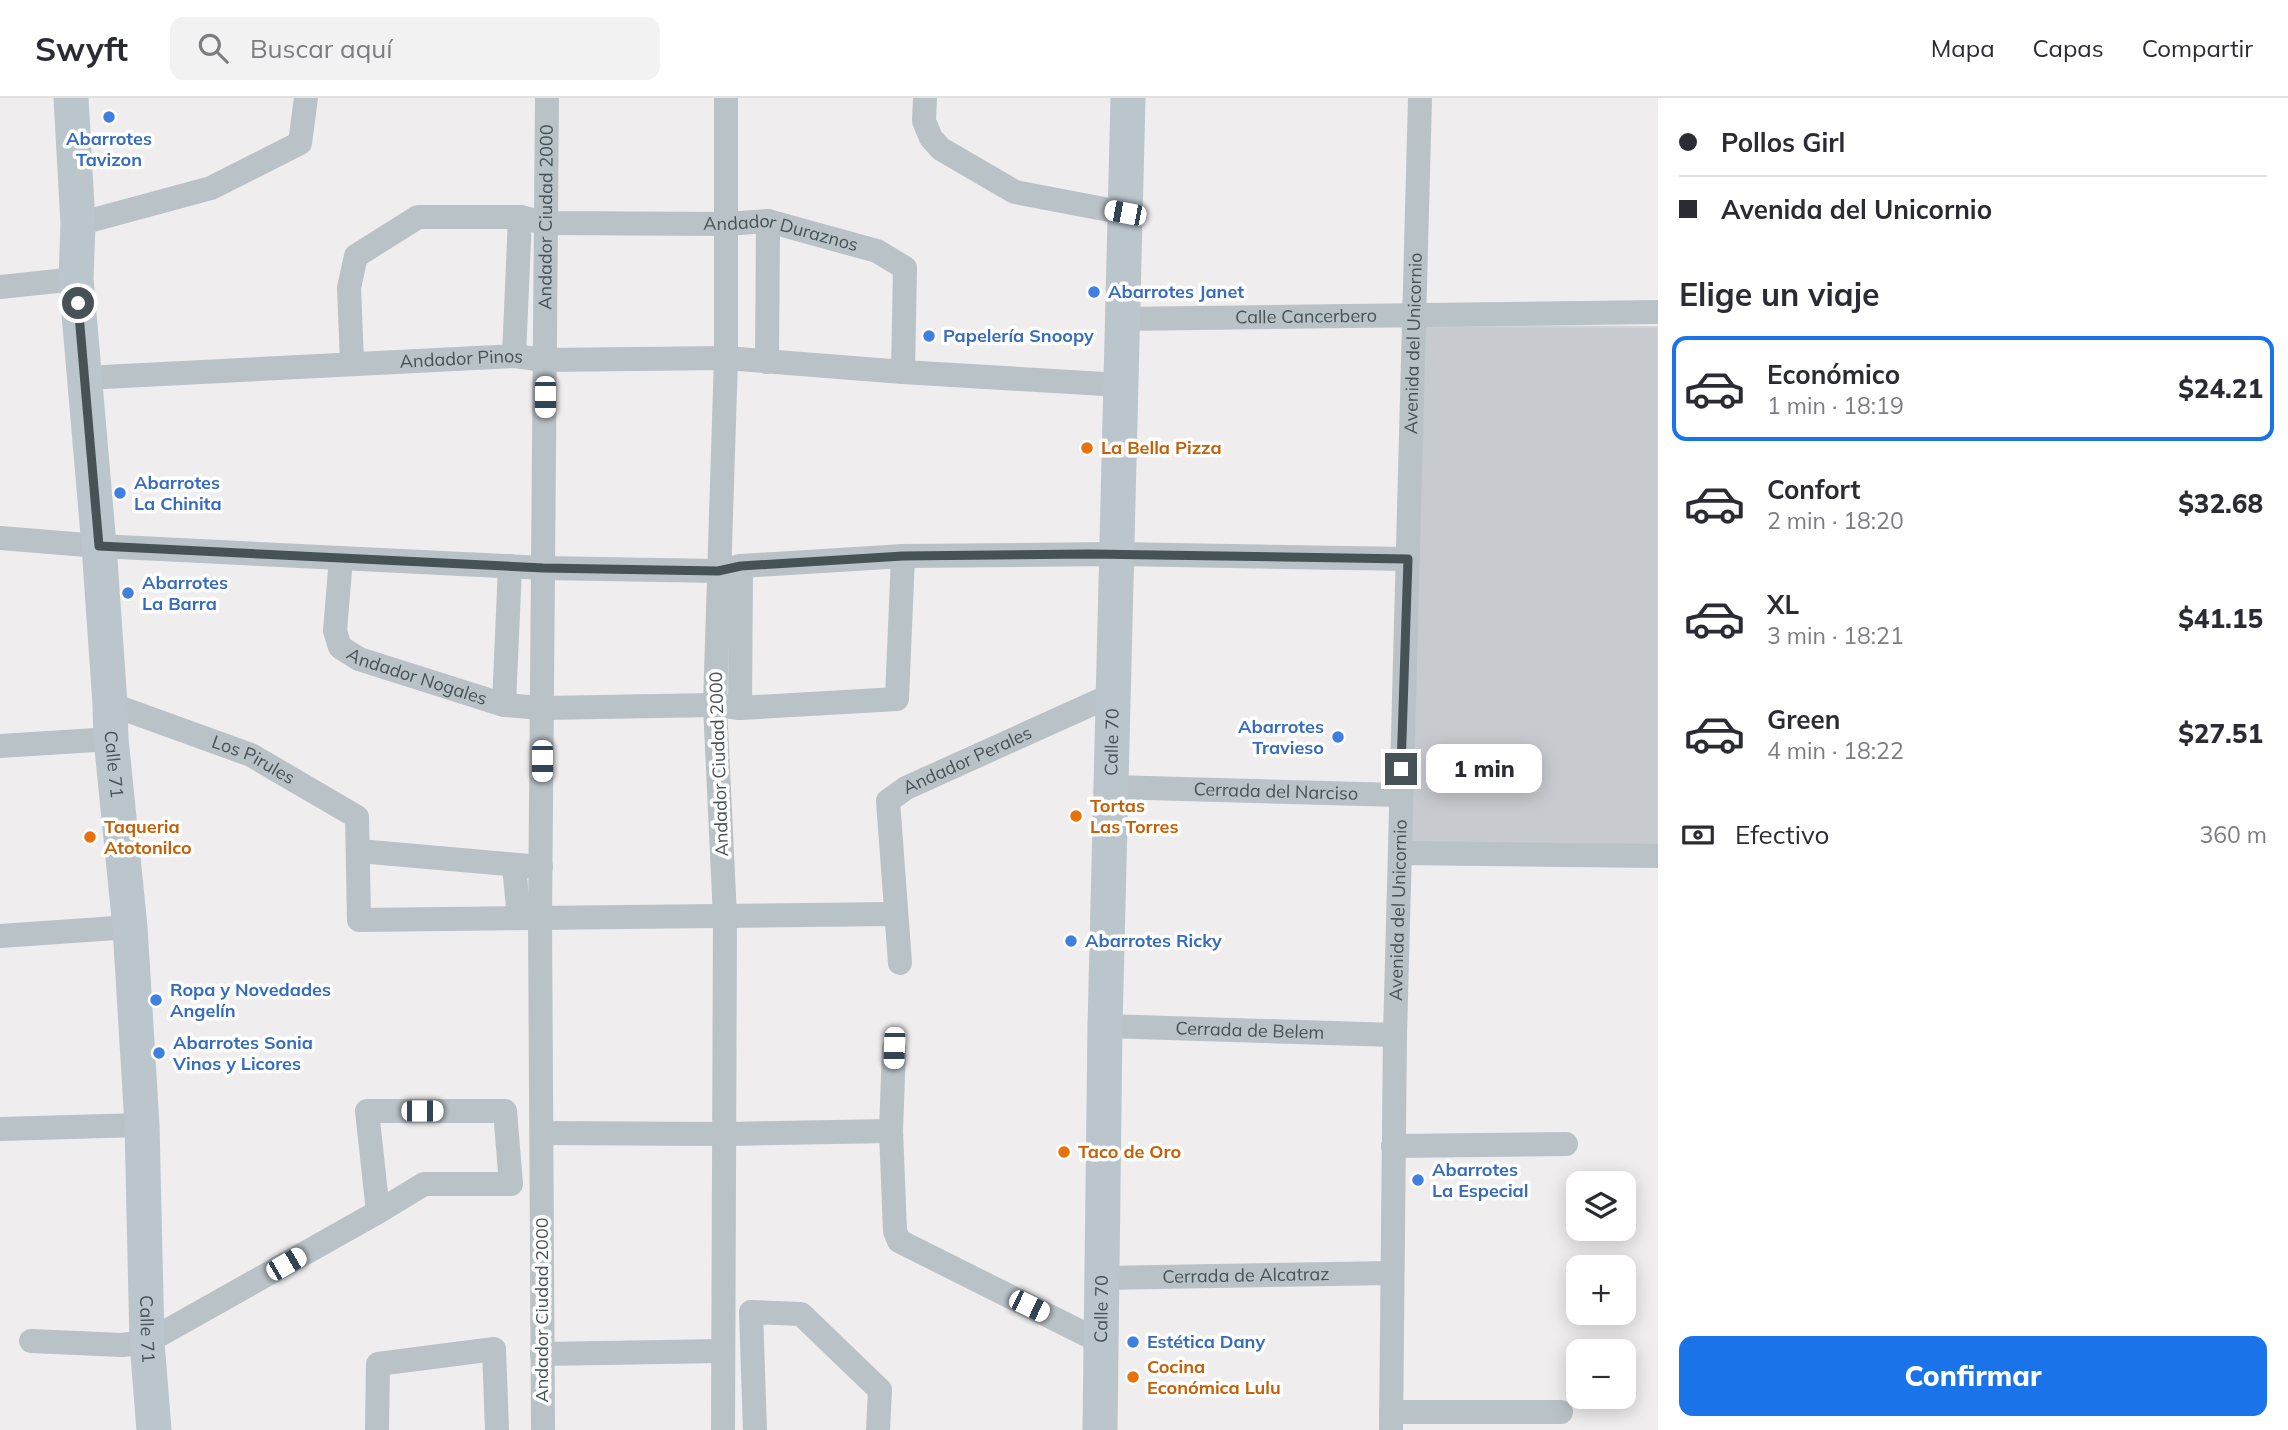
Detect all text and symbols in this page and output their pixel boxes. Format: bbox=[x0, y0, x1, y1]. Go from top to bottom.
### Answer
search box bbox=[170, 17, 660, 80]
text: Swyft bbox=[35, 28, 128, 69]
icon: search bbox=[194, 29, 232, 67]
text: Buscar aquí bbox=[250, 32, 392, 65]
text: Mapa bbox=[1931, 33, 1995, 63]
text: Capas bbox=[2033, 33, 2104, 63]
text: Compartir bbox=[2142, 33, 2253, 63]
marker: Abarrotes Tavizon bbox=[101, 109, 117, 125]
street label: Andador Ciudad 2000 bbox=[533, 124, 558, 310]
text: Pollos Girl bbox=[1721, 126, 1845, 159]
place label: Abarrotes Tavizon bbox=[66, 127, 152, 171]
text: Avenida del Unicornio bbox=[1721, 193, 1992, 226]
car bbox=[1103, 199, 1148, 227]
street label: Andador Duraznos bbox=[703, 209, 861, 256]
street label: Avenida del Unicornio bbox=[1399, 252, 1427, 434]
text: Elige un viaje bbox=[1679, 274, 1880, 314]
place label: Abarrotes Janet bbox=[1108, 280, 1244, 303]
marker: Abarrotes Janet bbox=[1086, 284, 1102, 300]
route start bbox=[62, 287, 94, 319]
street label: Calle Cancerbero bbox=[1235, 304, 1377, 329]
place label: Papelería Snoopy bbox=[943, 324, 1094, 347]
marker: Papelería Snoopy bbox=[921, 328, 937, 344]
street label: Andador Pinos bbox=[399, 344, 525, 373]
icon: car bbox=[1683, 357, 1746, 420]
text: Económico bbox=[1767, 358, 1900, 391]
text: $24.21 bbox=[2178, 372, 2263, 405]
car bbox=[535, 376, 556, 418]
text: 1 min · 18:19 bbox=[1767, 391, 1904, 420]
place label: La Bella Pizza bbox=[1101, 436, 1222, 459]
marker: La Bella Pizza bbox=[1079, 440, 1095, 456]
place label: Abarrotes La Chinita bbox=[134, 471, 222, 515]
icon: car bbox=[1683, 472, 1746, 535]
text: Confort bbox=[1767, 473, 1860, 506]
marker: Abarrotes La Chinita bbox=[112, 485, 128, 501]
text: $32.68 bbox=[2178, 487, 2263, 520]
text: 2 min · 18:20 bbox=[1767, 506, 1904, 535]
place label: Abarrotes La Barra bbox=[142, 571, 228, 615]
marker: Abarrotes La Barra bbox=[120, 585, 136, 601]
icon: car bbox=[1683, 587, 1746, 650]
text: XL bbox=[1767, 588, 1799, 621]
text: $41.15 bbox=[2178, 602, 2263, 635]
text: 3 min · 18:21 bbox=[1767, 621, 1904, 650]
street label: Andador Nogales bbox=[342, 642, 490, 710]
street label: Andador Ciudad 2000 bbox=[704, 671, 733, 857]
icon: car bbox=[1683, 702, 1746, 765]
text: Green bbox=[1767, 703, 1840, 736]
street label: Calle 70 bbox=[1099, 708, 1124, 776]
place label: Abarrotes Travieso bbox=[1238, 715, 1324, 759]
text: $27.51 bbox=[2178, 717, 2263, 750]
street label: Andador Perales bbox=[899, 721, 1035, 799]
marker: Abarrotes Travieso bbox=[1330, 729, 1346, 745]
street label: Calle 71 bbox=[100, 730, 129, 799]
street label: Los Pirules bbox=[209, 730, 299, 789]
text: 4 min · 18:22 bbox=[1767, 736, 1904, 765]
car bbox=[532, 740, 553, 782]
callout: 1 min bbox=[1426, 744, 1541, 794]
route end bbox=[1385, 753, 1417, 785]
text: 1 min bbox=[1453, 754, 1515, 783]
street label: Cerrada del Narciso bbox=[1193, 777, 1358, 805]
place label: Tortas Las Torres bbox=[1090, 794, 1178, 838]
marker: Tortas Las Torres bbox=[1068, 808, 1084, 824]
place label: Taqueria Atotonilco bbox=[104, 815, 192, 859]
icon: cash bbox=[1679, 816, 1717, 854]
text: Efectivo bbox=[1735, 818, 1829, 851]
street label: Avenida del Unicornio bbox=[1384, 819, 1412, 1001]
text: 360 m bbox=[2199, 820, 2267, 849]
marker: Taqueria Atotonilco bbox=[82, 829, 98, 845]
place label: Abarrotes Ricky bbox=[1085, 929, 1222, 952]
marker: Abarrotes Ricky bbox=[1063, 933, 1079, 949]
place label: Ropa y Novedades Angelín bbox=[170, 978, 331, 1022]
marker: Ropa y Novedades Angelín bbox=[148, 992, 164, 1008]
street label: Cerrada de Belem bbox=[1175, 1016, 1325, 1044]
car bbox=[883, 1027, 906, 1069]
place label: Abarrotes Sonia Vinos y Licores bbox=[172, 1031, 313, 1075]
marker: Abarrotes Sonia Vinos y Licores bbox=[151, 1045, 167, 1061]
car bbox=[402, 1101, 444, 1122]
place label: Taco de Oro bbox=[1078, 1140, 1181, 1163]
marker: Taco de Oro bbox=[1056, 1144, 1072, 1160]
place label: Abarrotes La Especial bbox=[1432, 1158, 1528, 1202]
map controls bbox=[1566, 1171, 1636, 1409]
button: layers bbox=[1566, 1171, 1636, 1241]
marker: Abarrotes La Especial bbox=[1410, 1172, 1426, 1188]
street label: Andador Ciudad 2000 bbox=[530, 1218, 553, 1402]
car bbox=[263, 1244, 310, 1284]
button: + bbox=[1566, 1255, 1636, 1325]
street label: Cerrada de Alcatraz bbox=[1162, 1262, 1330, 1288]
street label: Calle 70 bbox=[1089, 1275, 1113, 1343]
car bbox=[1006, 1287, 1053, 1325]
street label: Calle 71 bbox=[135, 1295, 161, 1364]
place label: Estética Dany bbox=[1147, 1330, 1265, 1353]
marker: Estética Dany bbox=[1125, 1334, 1141, 1350]
button: Confirmar bbox=[1679, 1336, 2267, 1416]
button: − bbox=[1566, 1339, 1636, 1409]
place label: Cocina Económica Lulu bbox=[1147, 1355, 1281, 1399]
marker: Cocina Económica Lulu bbox=[1125, 1369, 1141, 1385]

